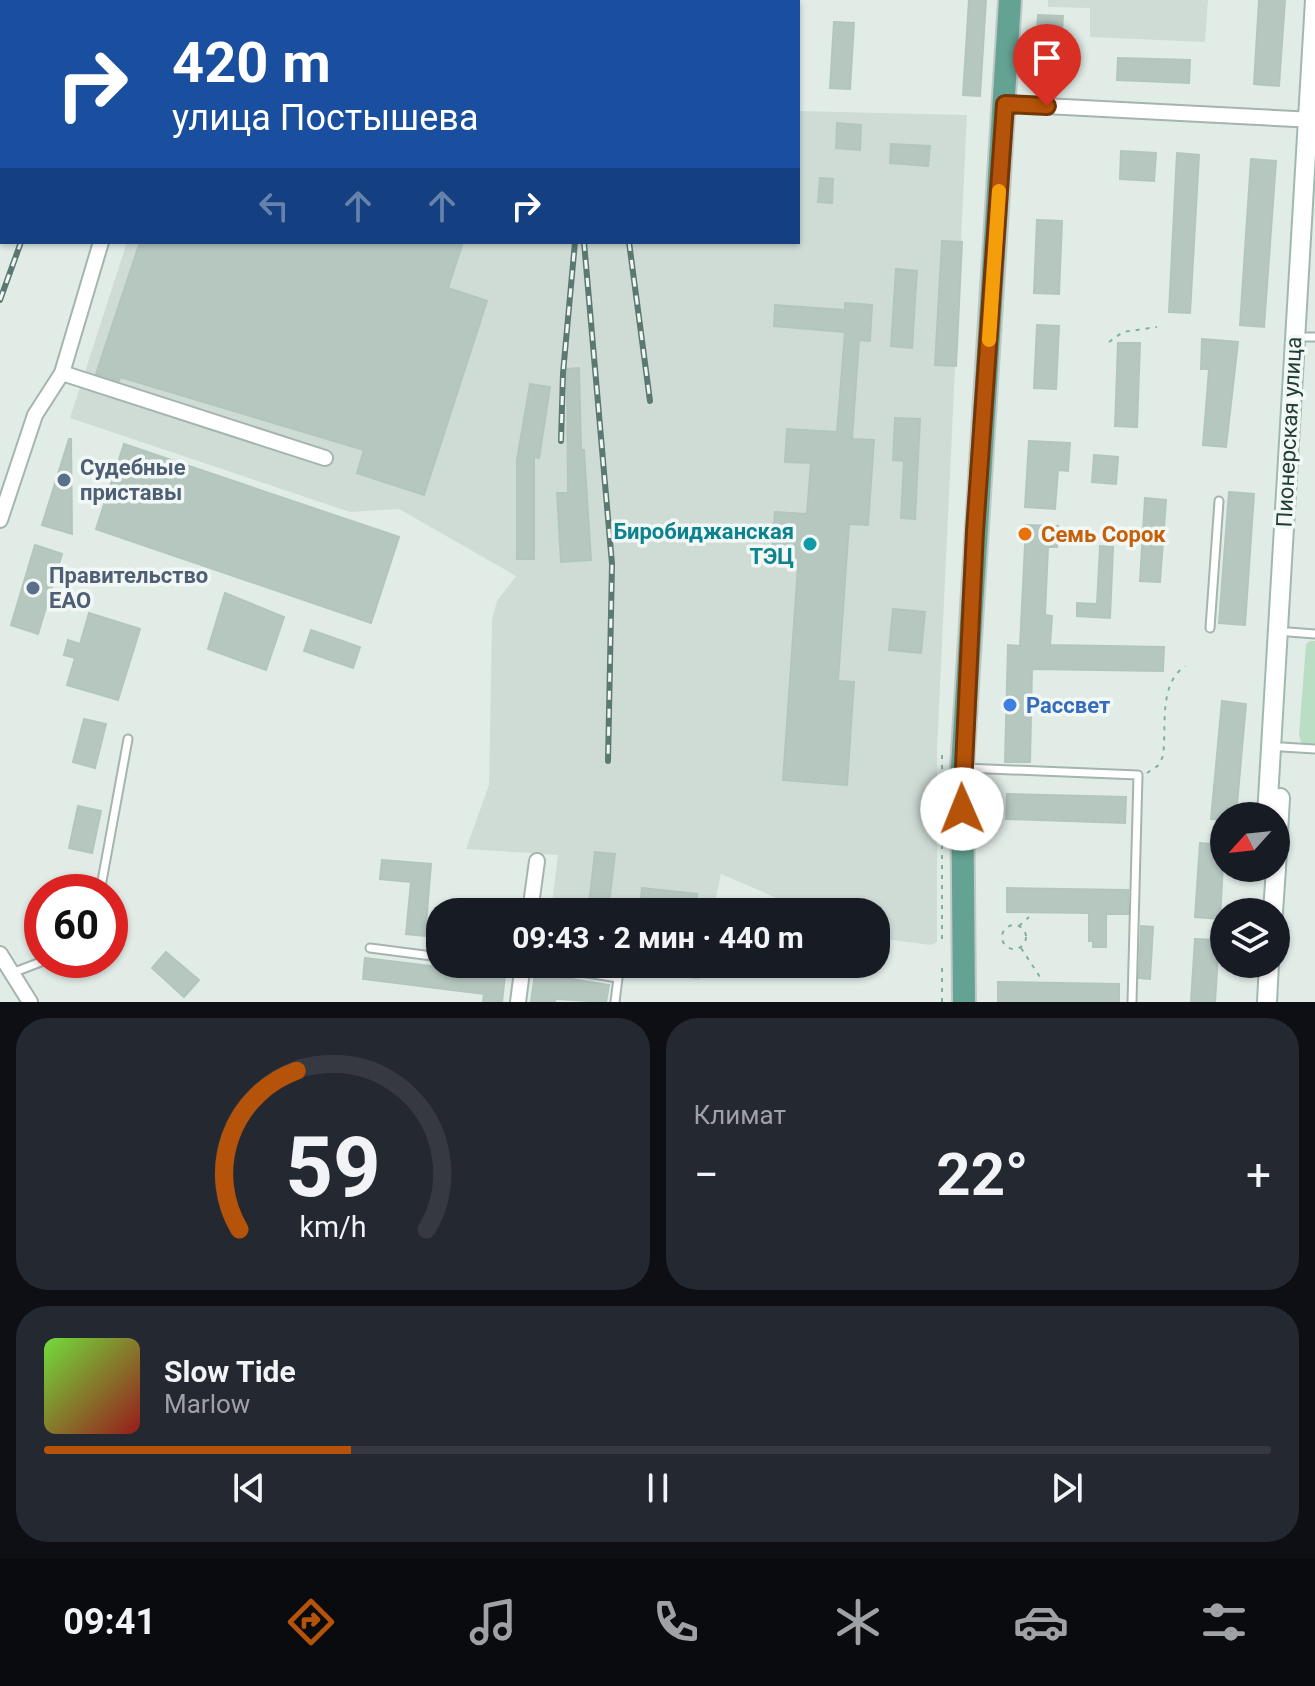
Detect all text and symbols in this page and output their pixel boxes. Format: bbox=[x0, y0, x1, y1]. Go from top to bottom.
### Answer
pin bbox=[1013, 24, 1081, 106]
text: 420 m bbox=[172, 30, 331, 96]
icon: right bbox=[40, 32, 144, 136]
icon: arrive bbox=[1025, 36, 1069, 80]
text: улица Постышева bbox=[172, 97, 478, 139]
icon: left bbox=[252, 184, 296, 228]
icon: ahead bbox=[336, 184, 380, 228]
icon: ahead bbox=[420, 184, 464, 228]
icon: right bbox=[504, 184, 548, 228]
street label: Пионерская улица bbox=[1272, 336, 1306, 528]
place label: Судебные приставы bbox=[80, 455, 186, 505]
marker: Судебные приставы bbox=[55, 471, 73, 489]
place label: Биробиджанская ТЭЦ bbox=[614, 519, 794, 569]
place label: Семь Сорок bbox=[1041, 522, 1166, 547]
marker: Семь Сорок bbox=[1016, 525, 1034, 543]
marker: Биробиджанская ТЭЦ bbox=[801, 535, 819, 553]
place label: Правительство ЕАО bbox=[49, 563, 208, 613]
marker: Правительство ЕАО bbox=[24, 579, 42, 597]
place label: Рассвет bbox=[1026, 693, 1110, 718]
marker: Рассвет bbox=[1001, 696, 1019, 714]
position arrow bbox=[920, 767, 1004, 851]
north arrow bbox=[1210, 802, 1290, 882]
map controls bbox=[1210, 802, 1290, 978]
speed limit sign: 60 bbox=[24, 874, 128, 978]
button: layers bbox=[1210, 898, 1290, 978]
text: 09:43 · 2 мин · 440 m bbox=[512, 920, 804, 955]
text: Климат bbox=[694, 1100, 786, 1130]
text: 59 bbox=[285, 1119, 380, 1216]
text: 22° bbox=[936, 1139, 1028, 1210]
text: − bbox=[694, 1149, 719, 1201]
text: + bbox=[1246, 1149, 1271, 1201]
text: km/h bbox=[299, 1210, 366, 1244]
text: Slow Tide bbox=[164, 1354, 296, 1389]
text: Marlow bbox=[164, 1389, 250, 1419]
icon: previous bbox=[227, 1466, 271, 1510]
icon: pause bbox=[636, 1466, 680, 1510]
icon: next bbox=[1045, 1466, 1089, 1510]
icon: directions bbox=[283, 1594, 339, 1650]
icon: music bbox=[465, 1594, 521, 1650]
icon: phone bbox=[648, 1594, 704, 1650]
icon: climate bbox=[830, 1594, 886, 1650]
icon: car bbox=[1013, 1594, 1069, 1650]
icon: filters bbox=[1196, 1594, 1252, 1650]
text: 09:41 bbox=[63, 1601, 156, 1643]

